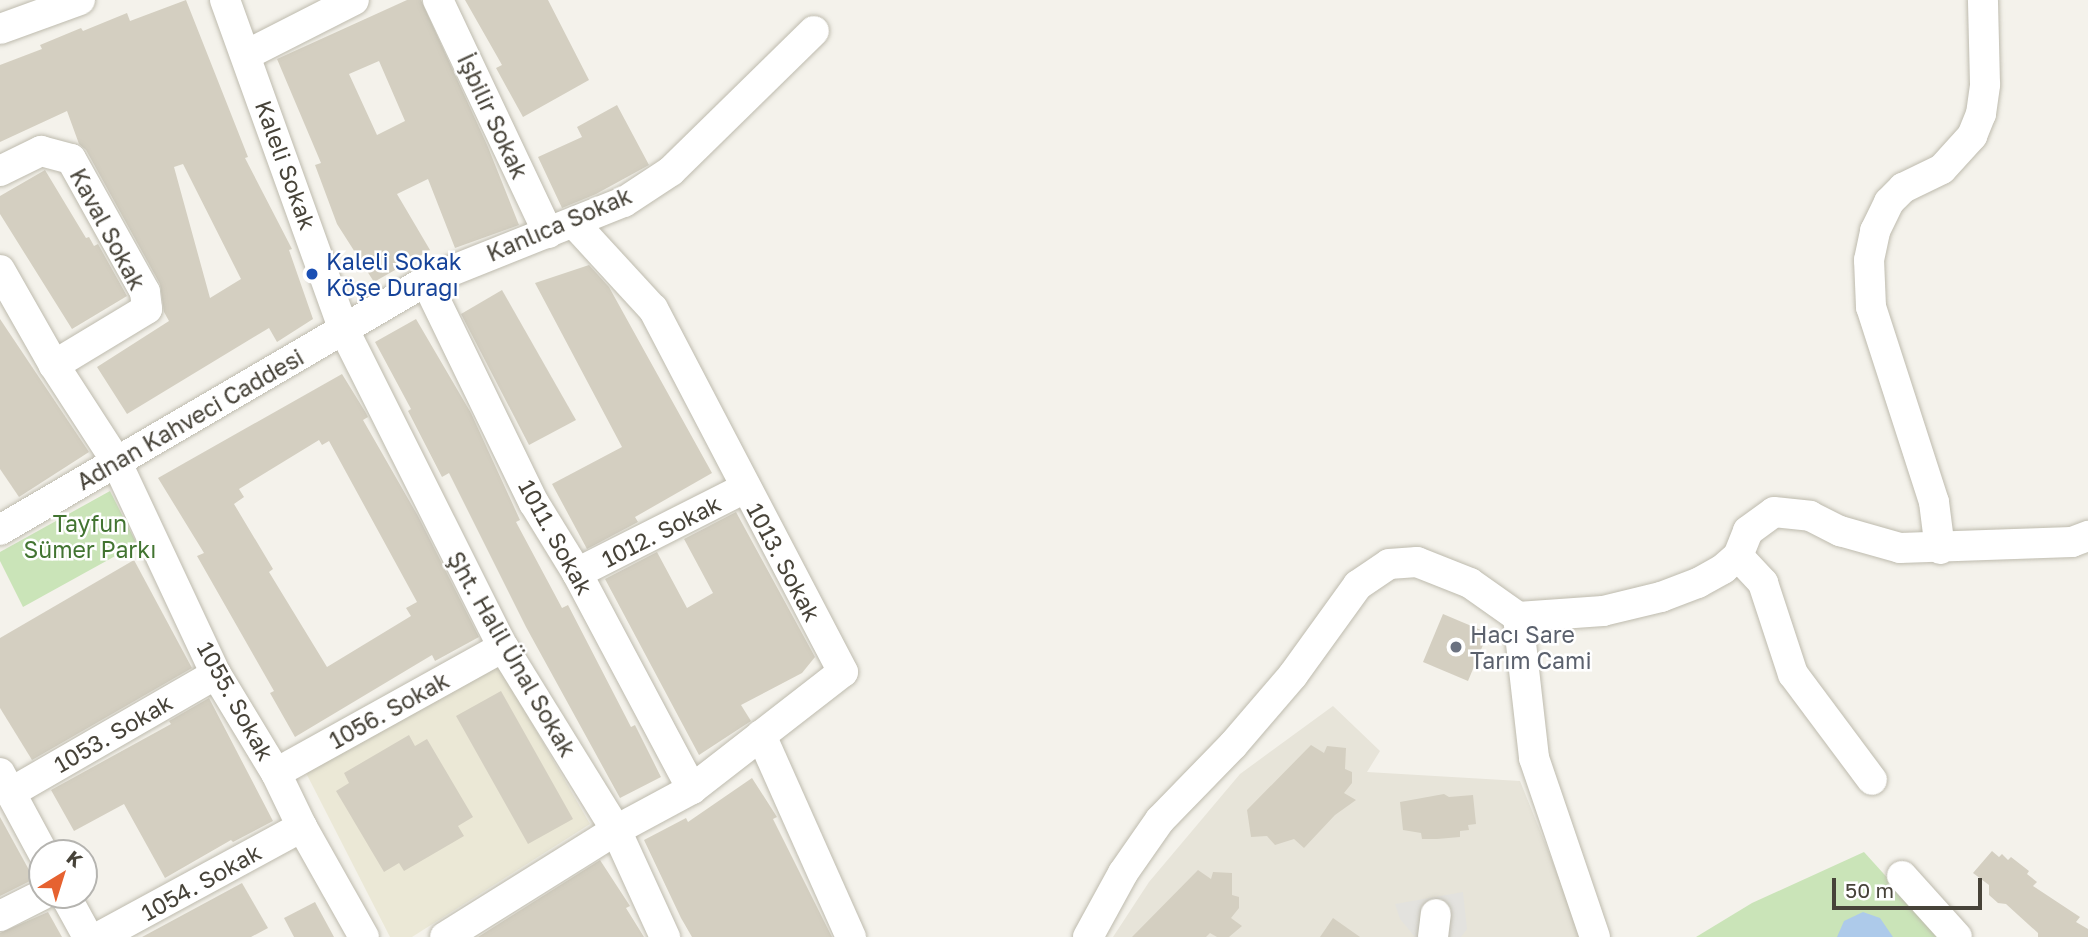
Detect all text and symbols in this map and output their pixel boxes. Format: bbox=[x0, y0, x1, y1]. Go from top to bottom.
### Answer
street label: İşbilir Sokak bbox=[452, 49, 534, 183]
street label: Kaleli Sokak bbox=[250, 97, 322, 233]
street label: Kaval Sokak bbox=[64, 163, 152, 295]
street label: Kanlıca Sokak bbox=[482, 181, 636, 267]
place label: Kaleli Sokak Köşe Durağı bbox=[326, 247, 462, 301]
marker: Kaleli Sokak Köşe Durağı bbox=[304, 266, 320, 282]
street label: Adnan Kahveci Caddesi bbox=[72, 343, 308, 495]
street label: 1011. Sokak bbox=[513, 474, 599, 600]
street label: 1012. Sokak bbox=[597, 489, 725, 573]
street label: 1013. Sokak bbox=[741, 498, 827, 626]
park label: Tayfun Sümer Parkı bbox=[23, 509, 157, 563]
street label: Şht. Halil Ünal Sokak bbox=[442, 546, 582, 762]
place label: Hacı Sare Tarım Cami bbox=[1470, 620, 1592, 674]
street label: 1055. Sokak bbox=[192, 637, 280, 765]
marker: Hacı Sare Tarım Cami bbox=[1448, 639, 1464, 655]
street label: 1056. Sokak bbox=[324, 666, 454, 754]
street label: 1053. Sokak bbox=[49, 688, 177, 778]
street label: 1054. Sokak bbox=[136, 838, 266, 926]
north arrow bbox=[28, 839, 98, 909]
text: K bbox=[62, 845, 88, 872]
scale bar bbox=[1836, 864, 1986, 908]
text: 50 m bbox=[1845, 877, 1894, 903]

